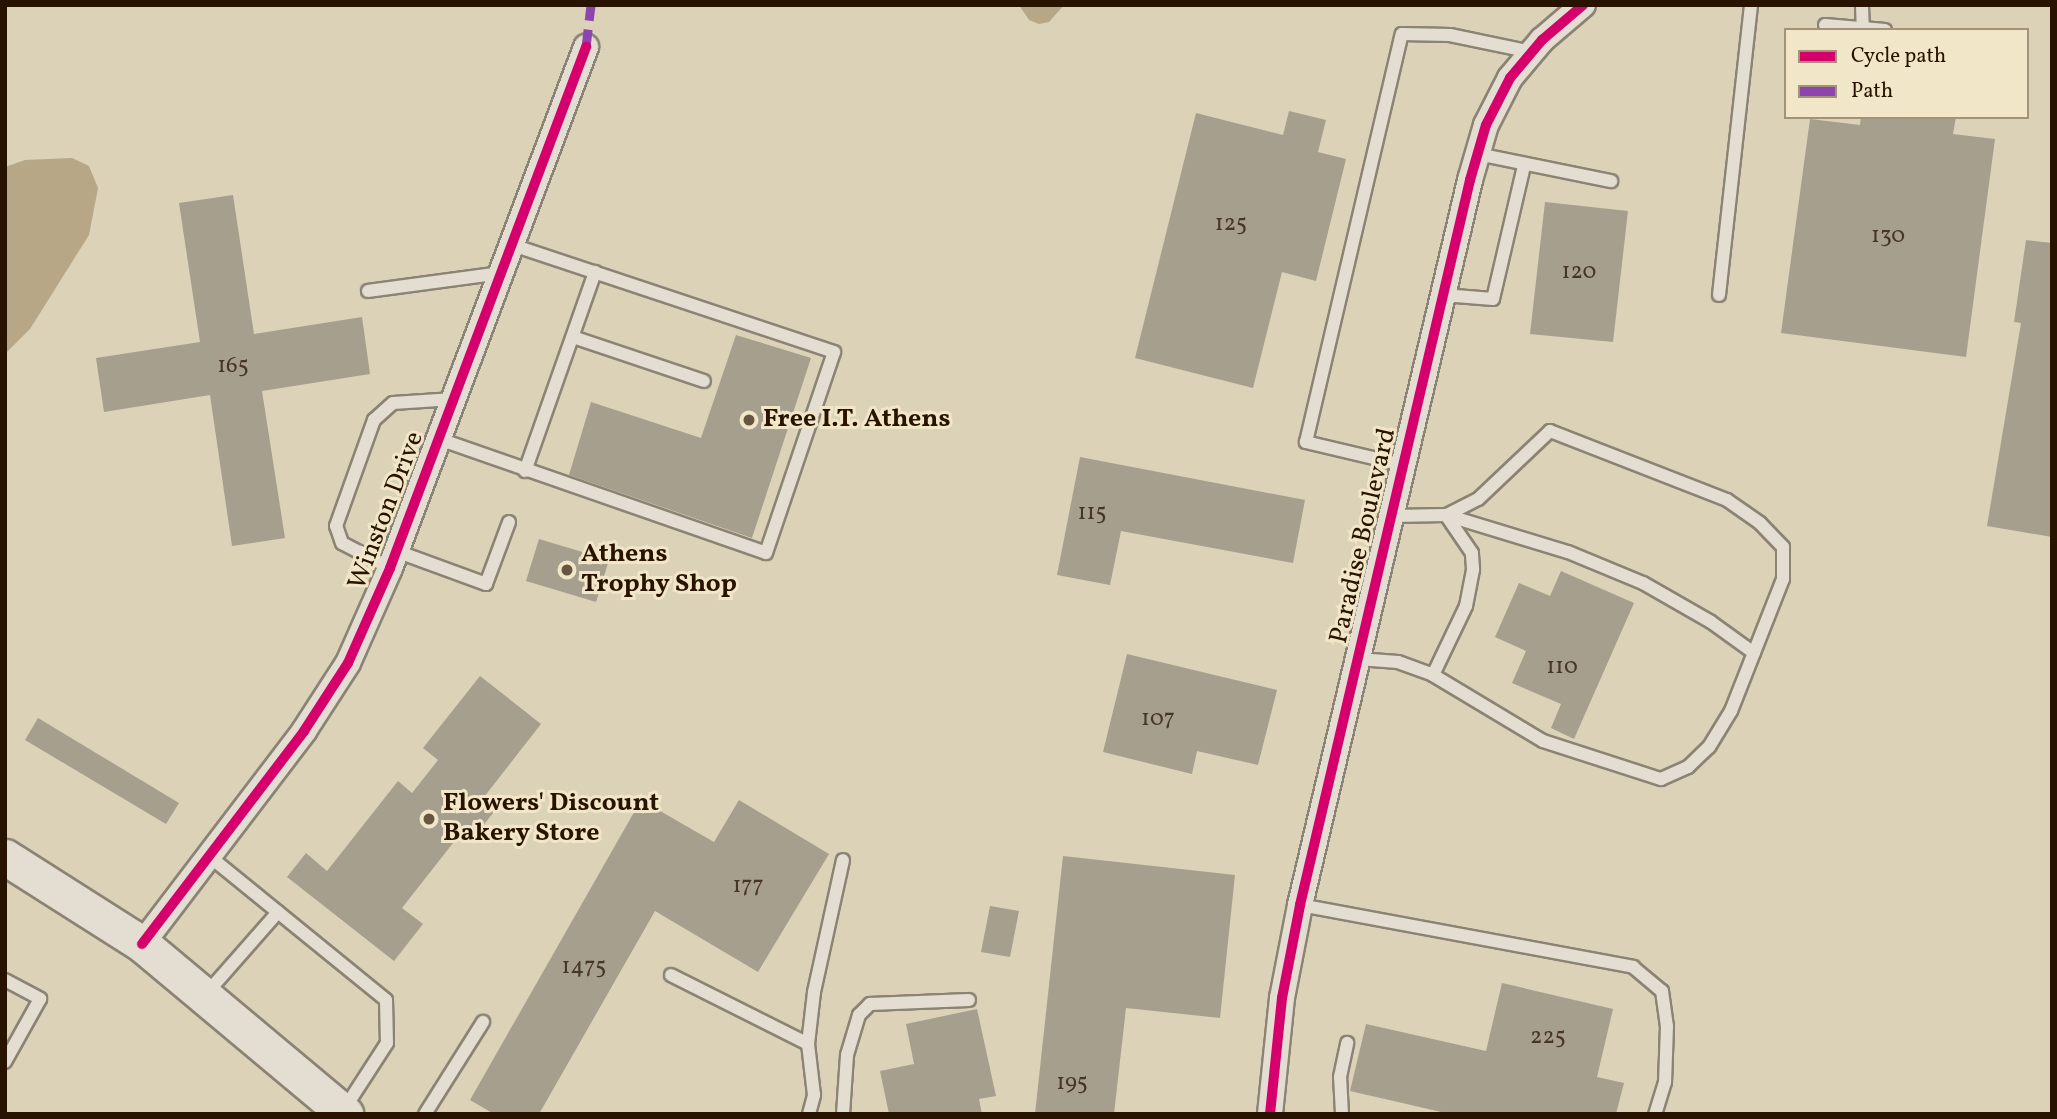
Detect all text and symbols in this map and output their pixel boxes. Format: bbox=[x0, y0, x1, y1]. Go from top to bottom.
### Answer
legend bbox=[1784, 28, 2029, 119]
text: Cycle path bbox=[1851, 42, 1946, 71]
text: Path bbox=[1851, 77, 1893, 106]
house number: 125 bbox=[1215, 210, 1247, 238]
house number: 130 bbox=[1871, 222, 1905, 250]
house number: 120 bbox=[1562, 258, 1596, 286]
house number: 165 bbox=[217, 352, 249, 380]
place label: Free I.T. Athens bbox=[763, 404, 950, 436]
marker: Free I.T. Athens bbox=[741, 412, 757, 428]
street label: Paradise Boulevard bbox=[1324, 425, 1404, 647]
street label: Winston Drive bbox=[343, 428, 431, 594]
house number: 115 bbox=[1078, 499, 1106, 527]
place label: Athens Trophy Shop bbox=[581, 539, 737, 600]
marker: Athens Trophy Shop bbox=[559, 562, 575, 578]
house number: 110 bbox=[1546, 653, 1578, 681]
house number: 107 bbox=[1141, 705, 1175, 733]
place label: Flowers' Discount Bakery Store bbox=[443, 788, 659, 850]
marker: Flowers' Discount Bakery Store bbox=[421, 811, 437, 827]
house number: 177 bbox=[732, 872, 764, 900]
house number: 1475 bbox=[562, 953, 606, 981]
house number: 225 bbox=[1530, 1023, 1566, 1051]
house number: 195 bbox=[1056, 1069, 1088, 1097]

